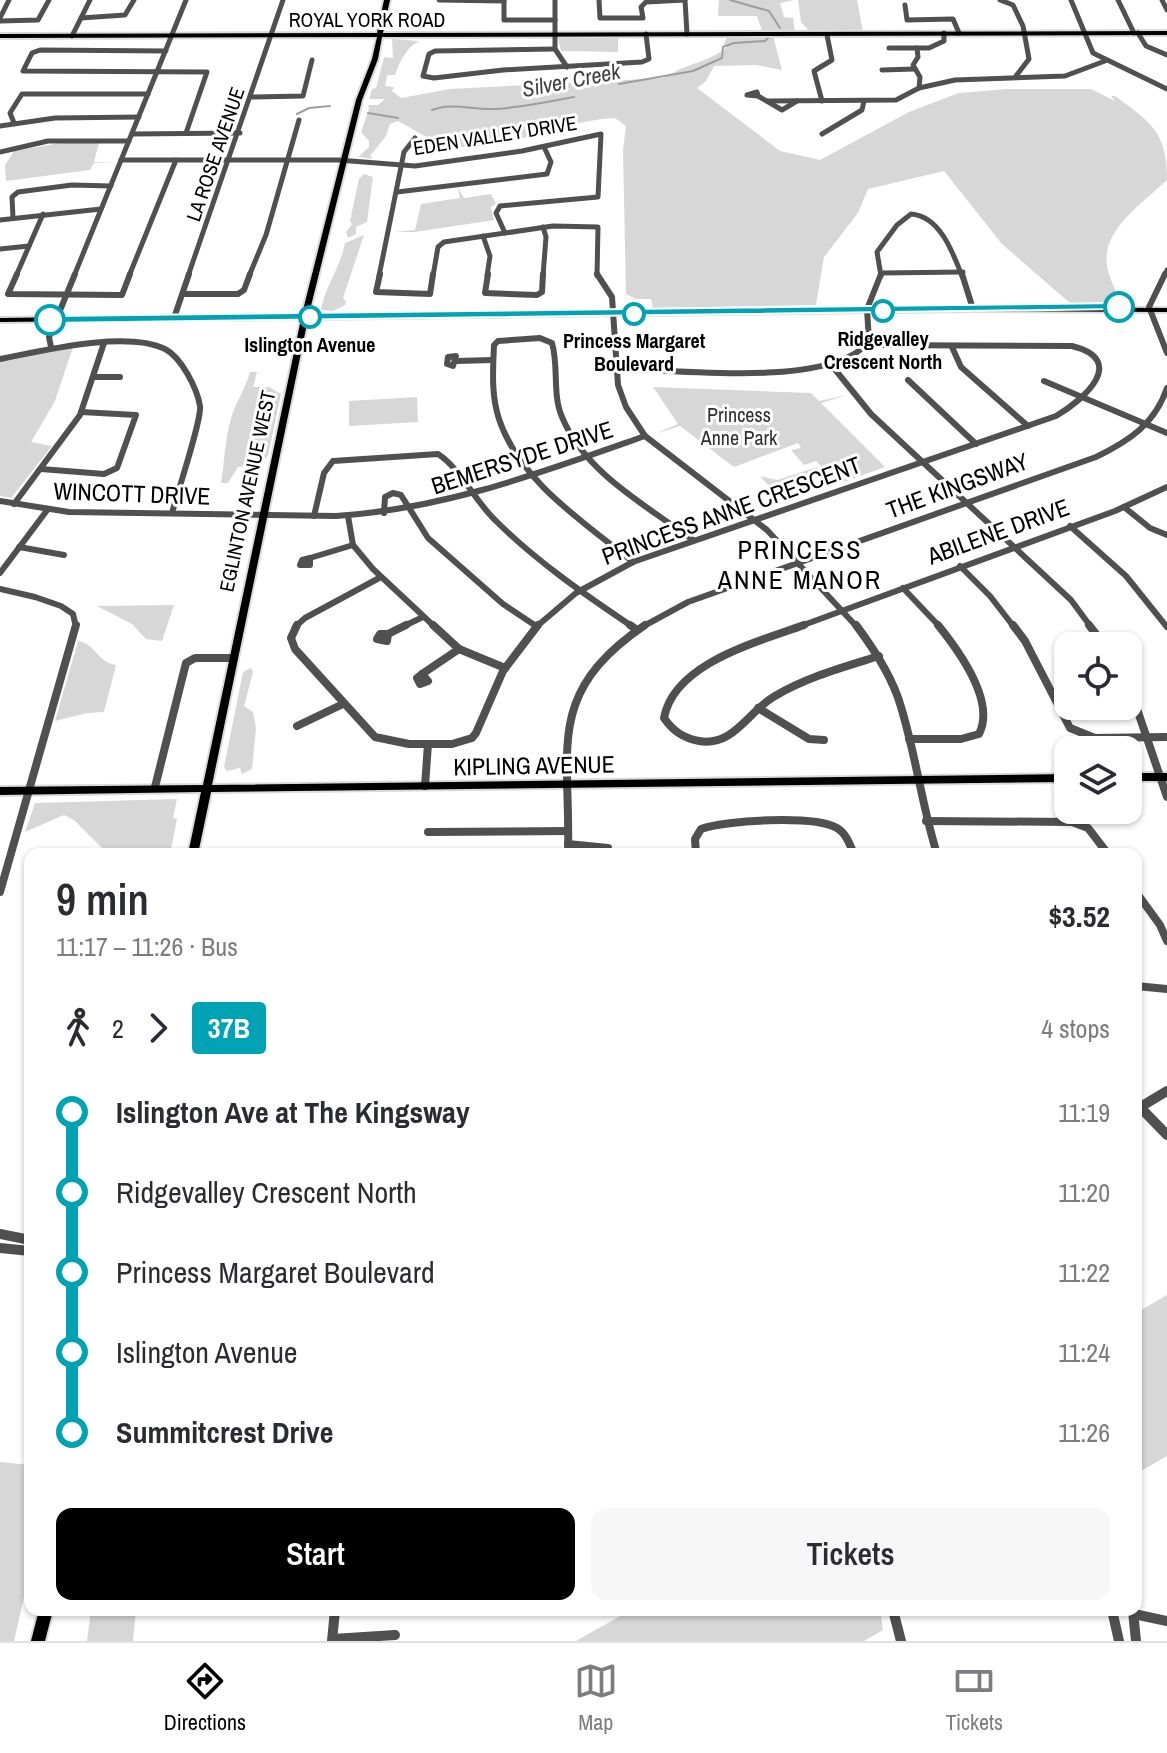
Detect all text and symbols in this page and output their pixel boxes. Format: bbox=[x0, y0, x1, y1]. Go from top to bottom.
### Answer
street label: ROYAL YORK ROAD bbox=[289, 6, 445, 33]
water label: Silver Creek bbox=[519, 56, 624, 104]
street label: LA ROSE AVENUE bbox=[179, 83, 251, 225]
street label: EDEN VALLEY DRIVE bbox=[411, 109, 579, 161]
unlabelled marker bbox=[1104, 292, 1134, 322]
marker: Ridgevalley Crescent North bbox=[872, 300, 894, 322]
marker: Princess Margaret Boulevard bbox=[623, 303, 645, 325]
unlabelled marker bbox=[35, 305, 65, 335]
marker: Islington Avenue bbox=[299, 306, 321, 328]
place label: Ridgevalley Crescent North bbox=[824, 325, 942, 375]
place label: Princess Margaret Boulevard bbox=[563, 327, 706, 377]
place label: Islington Avenue bbox=[245, 331, 375, 358]
street label: EGLINTON AVENUE WEST bbox=[212, 388, 282, 594]
park label: Princess Anne Park bbox=[700, 401, 778, 451]
street label: BEMERSYDE DRIVE bbox=[427, 413, 617, 501]
street label: THE KINGSWAY bbox=[882, 445, 1032, 525]
street label: PRINCESS ANNE CRESCENT bbox=[597, 448, 865, 572]
street label: WINCOTT DRIVE bbox=[53, 474, 211, 512]
street label: ABILENE DRIVE bbox=[922, 491, 1073, 572]
district label: PRINCESS ANNE MANOR bbox=[717, 532, 882, 597]
map controls bbox=[1054, 632, 1142, 824]
button: locate bbox=[1054, 632, 1142, 720]
button: layers bbox=[1054, 736, 1142, 824]
street label: KIPLING AVENUE bbox=[453, 748, 615, 782]
text: 9 min bbox=[56, 869, 149, 929]
text: $3.52 bbox=[1048, 896, 1110, 936]
text: 11:17 – 11:26 · Bus bbox=[56, 929, 238, 964]
icon: walk bbox=[56, 1006, 100, 1050]
icon: forward bbox=[136, 1006, 180, 1050]
text: 37B bbox=[208, 1009, 250, 1047]
text: 2 bbox=[112, 1011, 124, 1046]
text: 4 stops bbox=[1041, 1011, 1110, 1046]
text: Islington Ave at The Kingsway bbox=[116, 1092, 470, 1132]
text: 11:19 bbox=[1058, 1095, 1110, 1130]
text: Ridgevalley Crescent North bbox=[116, 1172, 417, 1212]
text: 11:20 bbox=[1058, 1175, 1110, 1210]
text: Princess Margaret Boulevard bbox=[116, 1252, 435, 1292]
text: 11:22 bbox=[1058, 1255, 1110, 1290]
text: Islington Avenue bbox=[116, 1332, 298, 1372]
text: 11:24 bbox=[1058, 1335, 1110, 1370]
text: Summitcrest Drive bbox=[116, 1412, 333, 1452]
text: 11:26 bbox=[1058, 1415, 1110, 1450]
button: Start bbox=[56, 1508, 575, 1600]
button: Tickets bbox=[591, 1508, 1110, 1600]
tab: Directions bbox=[164, 1659, 246, 1737]
tab: Map bbox=[574, 1659, 618, 1737]
tab: Tickets bbox=[945, 1659, 1003, 1737]

